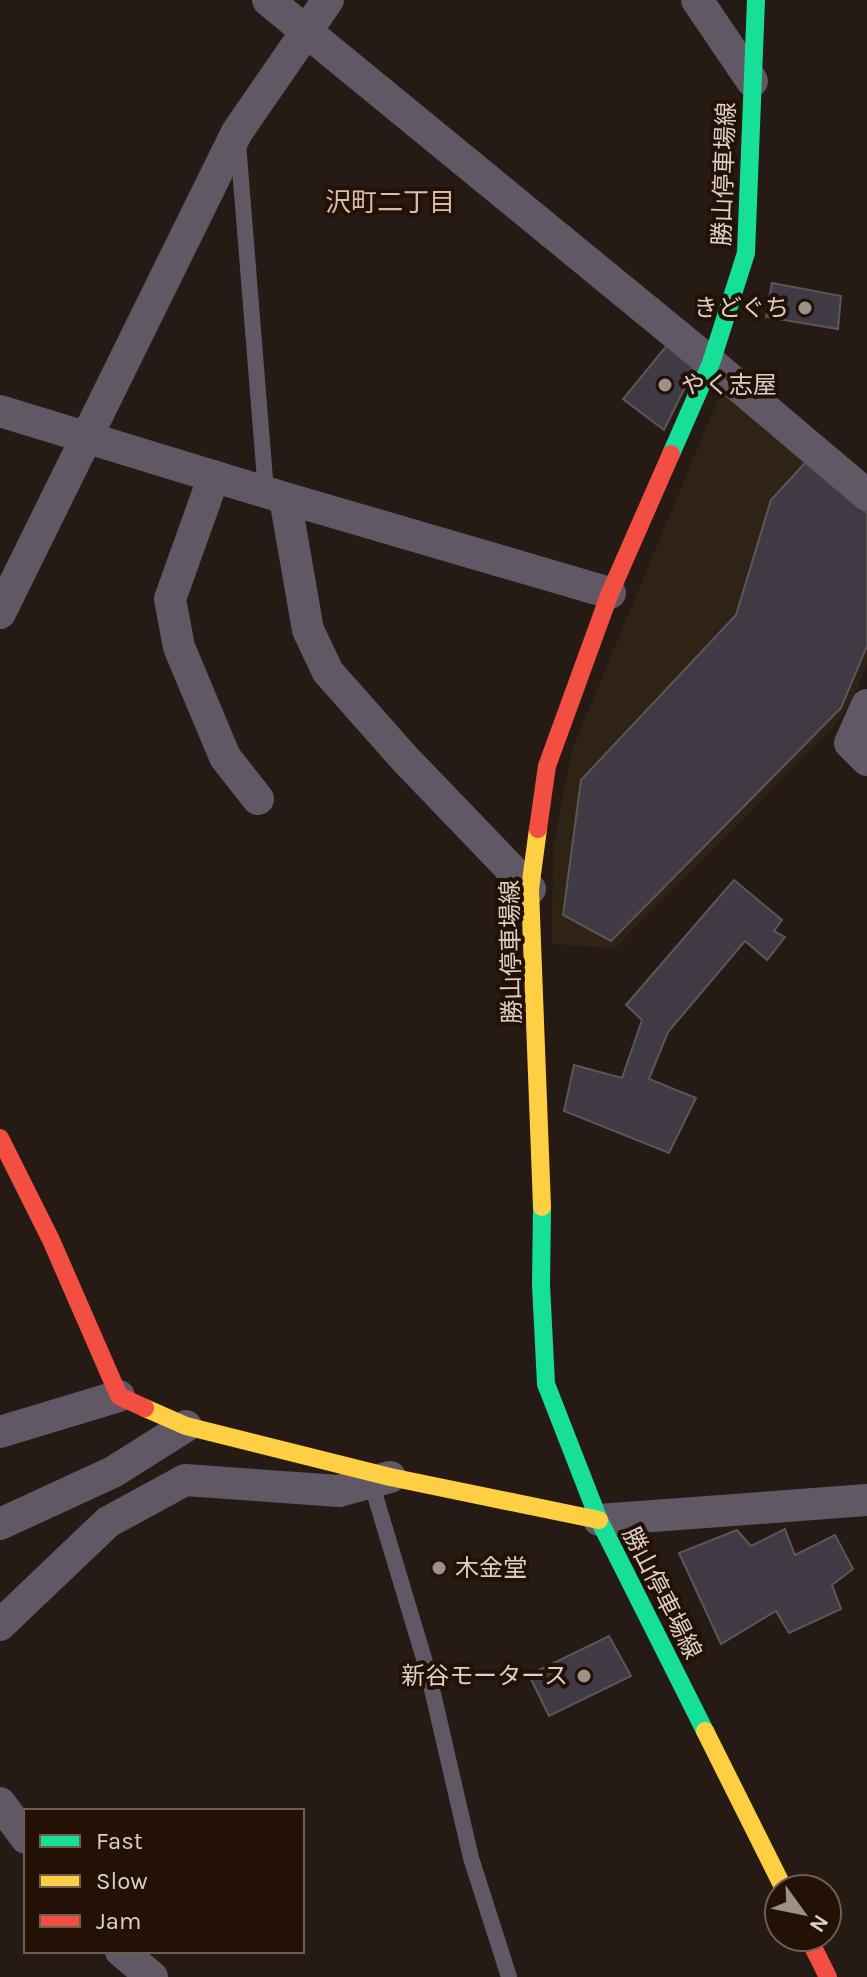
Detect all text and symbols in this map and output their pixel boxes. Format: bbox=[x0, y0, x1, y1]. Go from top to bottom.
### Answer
street label: 勝山停車場線 bbox=[707, 102, 741, 246]
district label: 沢町二丁目 bbox=[325, 187, 455, 218]
place label: きどぐち bbox=[694, 294, 789, 322]
marker: きどぐち bbox=[796, 299, 814, 317]
place label: やく志屋 bbox=[681, 371, 777, 399]
marker: やく志屋 bbox=[656, 376, 674, 394]
street label: 勝山停車場線 bbox=[496, 880, 526, 1024]
street label: 勝山停車場線 bbox=[617, 1522, 707, 1664]
place label: 木金堂 bbox=[455, 1554, 527, 1582]
marker: 木金堂 bbox=[430, 1559, 448, 1577]
place label: 新谷モータース bbox=[401, 1662, 568, 1690]
marker: 新谷モータース bbox=[575, 1667, 593, 1685]
legend bbox=[24, 1809, 304, 1953]
text: Fast bbox=[96, 1827, 143, 1855]
text: Slow bbox=[96, 1867, 148, 1895]
north arrow bbox=[763, 1873, 843, 1953]
text: Jam bbox=[96, 1907, 141, 1935]
text: N bbox=[804, 1910, 834, 1937]

